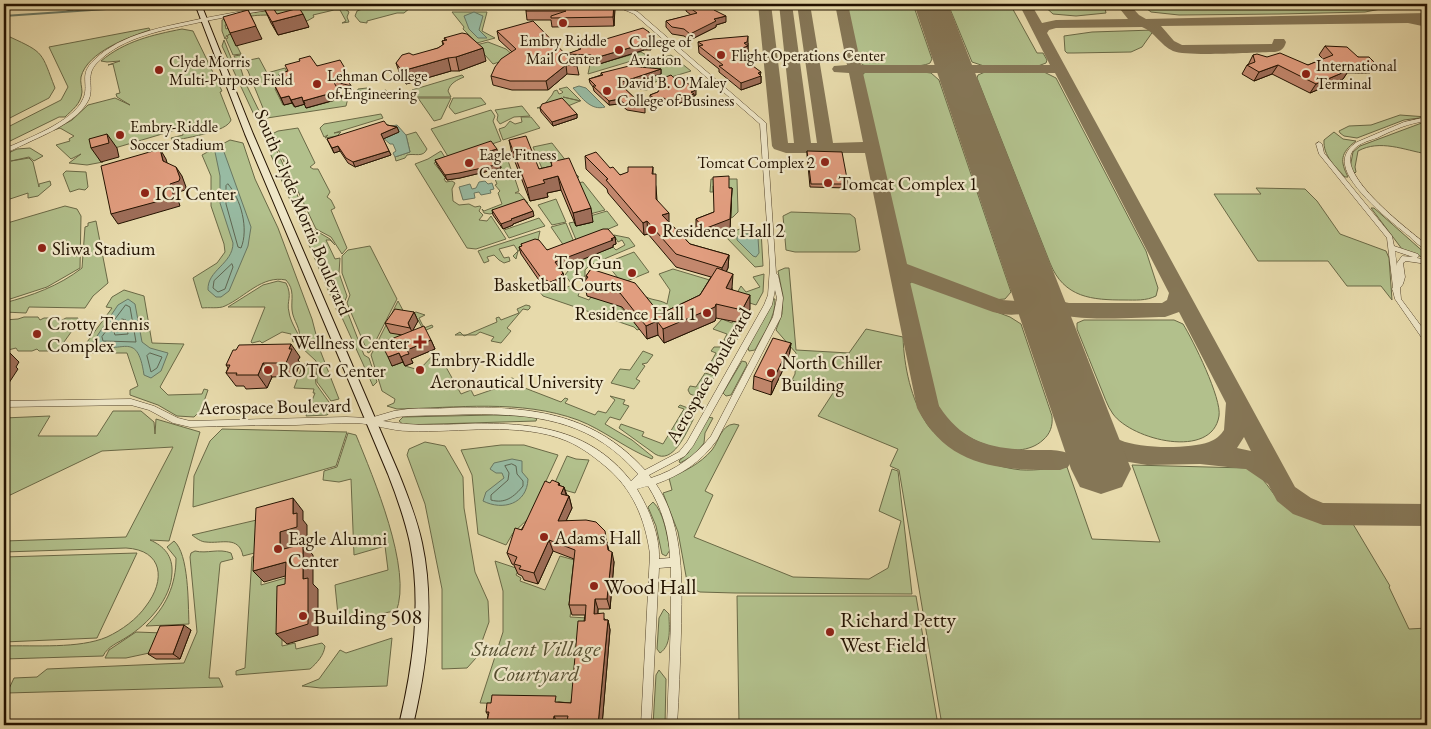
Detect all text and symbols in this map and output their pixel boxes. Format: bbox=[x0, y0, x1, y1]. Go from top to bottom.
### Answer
marker: Embry Riddle Mail Center bbox=[557, 17, 569, 29]
place label: Embry Riddle Mail Center bbox=[520, 30, 606, 69]
place label: College of Aviation bbox=[628, 31, 693, 70]
marker: College of Aviation bbox=[613, 44, 625, 56]
place label: Flight Operations Center bbox=[731, 45, 886, 66]
marker: Flight Operations Center bbox=[715, 49, 727, 61]
place label: Clyde Morris Multi-Purpose Field bbox=[169, 51, 294, 90]
place label: International Terminal bbox=[1316, 55, 1397, 94]
marker: Clyde Morris Multi-Purpose Field bbox=[153, 64, 165, 76]
place label: Lehman College of Engineering bbox=[327, 65, 427, 104]
marker: International Terminal bbox=[1300, 68, 1312, 80]
place label: David B. O'Maley College of Business bbox=[617, 72, 735, 111]
marker: Lehman College of Engineering bbox=[311, 78, 323, 90]
marker: David B. O'Maley College of Business bbox=[601, 85, 613, 97]
street label: South Clyde Morris Boulevard bbox=[249, 105, 359, 320]
place label: Embry-Riddle Soccer Stadium bbox=[130, 116, 225, 155]
marker: Embry-Riddle Soccer Stadium bbox=[114, 129, 126, 141]
place label: Eagle Fitness Center bbox=[479, 144, 556, 183]
place label: Tomcat Complex 2 bbox=[697, 152, 815, 173]
marker: Tomcat Complex 2 bbox=[819, 156, 831, 168]
marker: Eagle Fitness Center bbox=[463, 157, 475, 169]
place label: Tomcat Complex 1 bbox=[838, 171, 978, 196]
marker: Tomcat Complex 1 bbox=[822, 177, 834, 189]
place label: ICI Center bbox=[155, 181, 237, 206]
marker: ICI Center bbox=[139, 187, 151, 199]
place label: Residence Hall 2 bbox=[662, 218, 784, 243]
marker: Residence Hall 2 bbox=[646, 224, 658, 236]
place label: Sliwa Stadium bbox=[52, 236, 156, 261]
marker: Sliwa Stadium bbox=[36, 242, 48, 254]
place label: Top Gun Basketball Courts bbox=[494, 250, 622, 297]
marker: Top Gun Basketball Courts bbox=[626, 267, 638, 279]
place label: Residence Hall 1 bbox=[575, 301, 697, 326]
street label: Aerospace Boulevard bbox=[659, 303, 757, 448]
marker: Residence Hall 1 bbox=[701, 307, 713, 319]
place label: Crotty Tennis Complex bbox=[47, 311, 149, 358]
marker: Crotty Tennis Complex bbox=[31, 328, 43, 340]
place label: Wellness Center bbox=[293, 330, 410, 355]
marker: Wellness Center bbox=[413, 335, 427, 349]
place label: Embry-Riddle Aeronautical University bbox=[429, 347, 604, 394]
place label: North Chiller Building bbox=[781, 350, 883, 397]
place label: ROTC Center bbox=[278, 358, 387, 383]
marker: ROTC Center bbox=[262, 364, 274, 376]
marker: Embry-Riddle Aeronautical University bbox=[414, 364, 426, 376]
marker: North Chiller Building bbox=[765, 367, 777, 379]
street label: Aerospace Boulevard bbox=[198, 393, 352, 420]
place label: Adams Hall bbox=[553, 525, 642, 550]
place label: Eagle Alumni Center bbox=[288, 526, 387, 573]
marker: Adams Hall bbox=[538, 531, 550, 543]
marker: Eagle Alumni Center bbox=[272, 543, 284, 555]
place label: Wood Hall bbox=[604, 572, 696, 601]
marker: Wood Hall bbox=[588, 580, 600, 592]
place label: Building 508 bbox=[313, 602, 422, 631]
place label: Richard Petty West Field bbox=[840, 605, 956, 659]
marker: Building 508 bbox=[297, 610, 309, 622]
marker: Richard Petty West Field bbox=[824, 626, 836, 638]
park label: Student Village Courtyard bbox=[471, 634, 601, 688]

